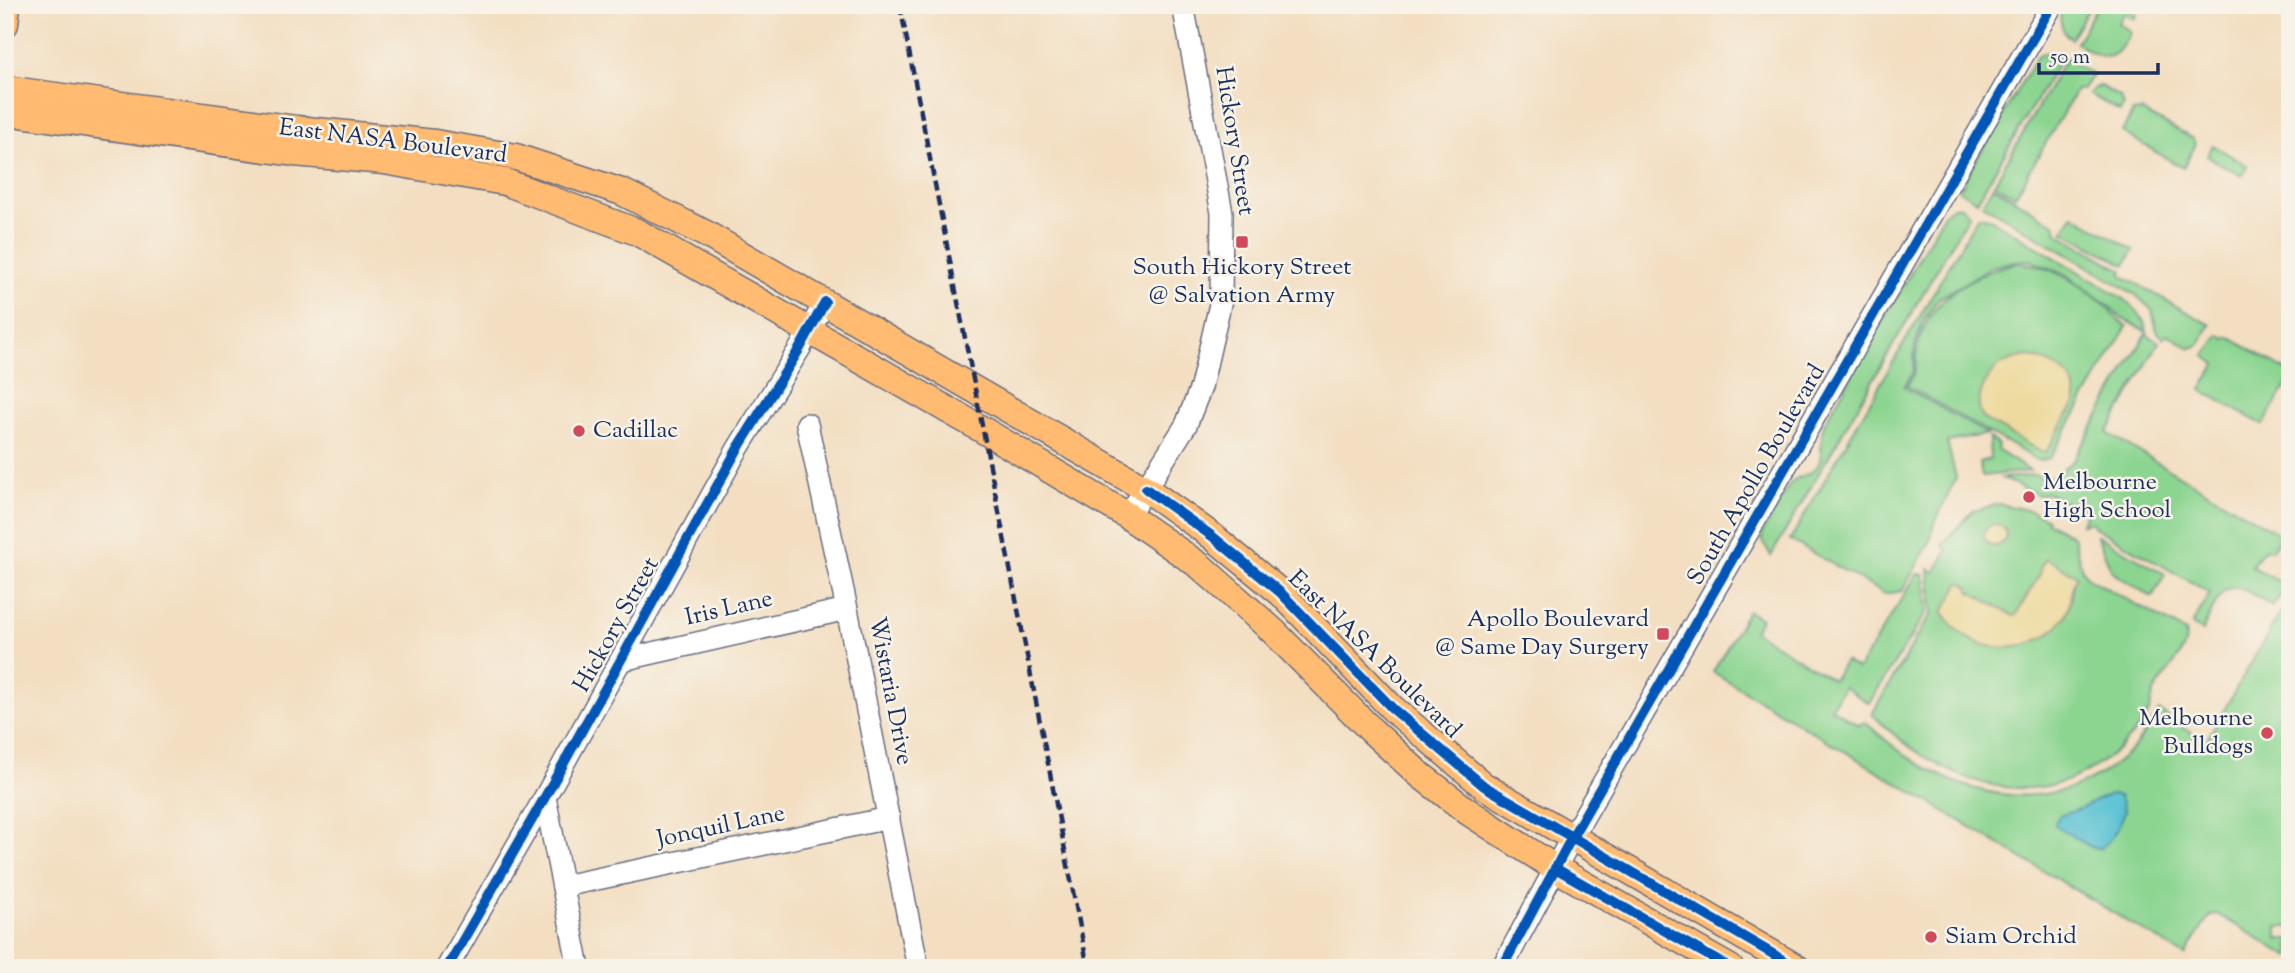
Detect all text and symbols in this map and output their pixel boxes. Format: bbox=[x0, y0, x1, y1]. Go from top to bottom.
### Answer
scale bar bbox=[2039, 32, 2158, 76]
text: 50 m bbox=[2049, 43, 2090, 73]
street label: Hickory Street bbox=[1205, 64, 1263, 218]
street label: East NASA Boulevard bbox=[277, 111, 509, 173]
marker: South Hickory Street @ Salvation Army bbox=[1234, 234, 1250, 250]
place label: South Hickory Street @ Salvation Army bbox=[1133, 251, 1351, 313]
street label: South Apollo Boulevard bbox=[1680, 358, 1835, 592]
place label: Cadillac bbox=[593, 414, 678, 448]
marker: Cadillac bbox=[571, 423, 587, 439]
place label: Melbourne High School bbox=[2043, 466, 2172, 528]
marker: Melbourne High School bbox=[2021, 489, 2037, 505]
street label: Hickory Street bbox=[566, 551, 668, 699]
street label: East NASA Boulevard bbox=[1280, 563, 1469, 747]
street label: Iris Lane bbox=[682, 582, 776, 636]
place label: Apollo Boulevard @ Same Day Surgery bbox=[1435, 603, 1649, 665]
street label: Wistaria Drive bbox=[859, 614, 921, 768]
marker: Apollo Boulevard @ Same Day Surgery bbox=[1655, 626, 1671, 642]
place label: Melbourne Bulldogs bbox=[2139, 702, 2253, 764]
marker: Melbourne Bulldogs bbox=[2259, 725, 2275, 741]
street label: Jonquil Lane bbox=[652, 797, 788, 858]
place label: Siam Orchid bbox=[1945, 920, 2077, 954]
marker: Siam Orchid bbox=[1923, 929, 1939, 945]

